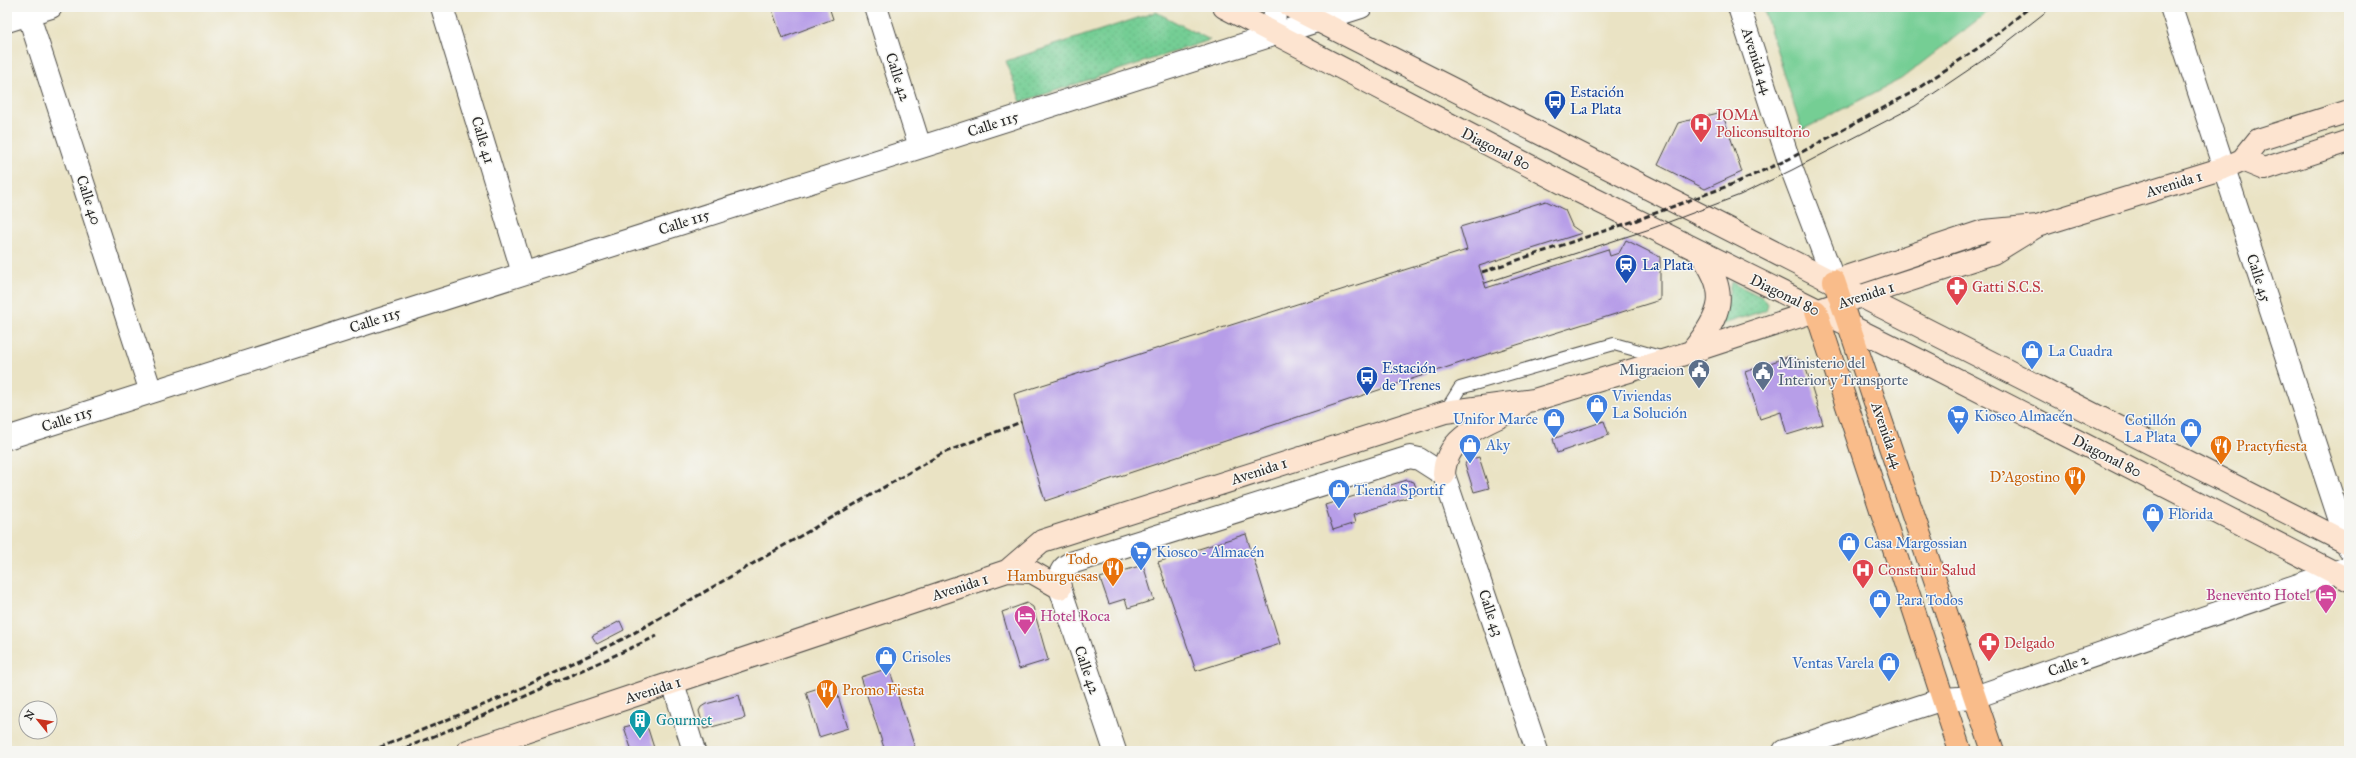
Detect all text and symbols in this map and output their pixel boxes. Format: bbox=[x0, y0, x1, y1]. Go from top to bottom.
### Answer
street label: Avenida 44 bbox=[1738, 25, 1776, 97]
street label: Calle 42 bbox=[882, 51, 914, 104]
place label: Estación La Plata bbox=[1570, 83, 1624, 118]
bus stop icon: Estación La Plata bbox=[1542, 88, 1568, 121]
place label: IOMA Policonsultorio bbox=[1716, 106, 1810, 141]
street label: Calle 115 bbox=[965, 107, 1021, 141]
hospital icon: IOMA Policonsultorio bbox=[1688, 111, 1714, 144]
street label: Calle 41 bbox=[467, 114, 499, 166]
street label: Diagonal 80 bbox=[1458, 124, 1534, 174]
street label: Avenida 1 bbox=[2143, 167, 2204, 201]
street label: Calle 40 bbox=[73, 173, 105, 227]
street label: Calle 115 bbox=[656, 205, 712, 239]
station icon: La Plata bbox=[1613, 252, 1639, 285]
street label: Calle 45 bbox=[2243, 252, 2275, 304]
place label: La Plata bbox=[1642, 256, 1694, 274]
street label: Diagonal 80 bbox=[1747, 270, 1823, 320]
pharmacy icon: Gatti S.C.S. bbox=[1944, 274, 1970, 307]
street label: Avenida 1 bbox=[1835, 277, 1896, 313]
place label: Gatti S.C.S. bbox=[1972, 278, 2044, 296]
street label: Calle 115 bbox=[347, 303, 403, 337]
shop icon: La Cuadra bbox=[2019, 338, 2045, 371]
place label: La Cuadra bbox=[2048, 342, 2113, 360]
place label: Ministerio del Interior y Transporte bbox=[1778, 354, 1908, 389]
public building icon: Migracion bbox=[1686, 357, 1712, 390]
place label: Estación de Trenes bbox=[1382, 359, 1441, 394]
public building icon: Ministerio del Interior y Transporte bbox=[1750, 359, 1776, 392]
place label: Migracion bbox=[1619, 361, 1684, 379]
bus stop icon: Estación de Trenes bbox=[1354, 364, 1380, 397]
place label: Viviendas La Solución bbox=[1611, 387, 1687, 422]
shop icon: Viviendas La Solución bbox=[1584, 392, 1610, 425]
street label: Avenida 44 bbox=[1867, 399, 1907, 471]
street label: Calle 115 bbox=[39, 402, 95, 436]
supermarket icon: Kiosco Almacén bbox=[1945, 403, 1971, 436]
shop icon: Unifor Marce bbox=[1541, 406, 1567, 439]
place label: Kiosco Almacén bbox=[1974, 407, 2073, 425]
place label: Unifor Marce bbox=[1453, 410, 1538, 428]
place label: Cotillón La Plata bbox=[2125, 411, 2177, 446]
shop icon: Cotillón La Plata bbox=[2178, 416, 2204, 449]
street label: Diagonal 80 bbox=[2069, 431, 2145, 481]
shop icon: Aky bbox=[1457, 432, 1483, 465]
restaurant icon: Practyfiesta bbox=[2208, 433, 2234, 466]
place label: Aky bbox=[1485, 436, 1511, 454]
place label: Practyfiesta bbox=[2236, 437, 2308, 455]
street label: Avenida 1 bbox=[1228, 453, 1289, 489]
restaurant icon: D'Agostino bbox=[2062, 464, 2088, 497]
place label: D'Agostino bbox=[1990, 468, 2060, 486]
shop icon: Tienda Sportif bbox=[1326, 477, 1352, 510]
place label: Tienda Sportif bbox=[1354, 481, 1447, 499]
shop icon: Florida bbox=[2140, 501, 2166, 534]
place label: Florida bbox=[2168, 505, 2214, 523]
shop icon: Casa Margossian bbox=[1836, 530, 1862, 563]
place label: Casa Margossian bbox=[1864, 534, 1967, 552]
supermarket icon: Kiosco - Almacén bbox=[1128, 539, 1154, 572]
place label: Kiosco - Almacén bbox=[1156, 543, 1264, 561]
place label: Todo Hamburguesas bbox=[1007, 550, 1098, 585]
restaurant icon: Todo Hamburguesas bbox=[1100, 555, 1126, 588]
hospital icon: Construir Salud bbox=[1850, 557, 1876, 590]
place label: Construir Salud bbox=[1878, 561, 1976, 579]
street label: Avenida 1 bbox=[929, 569, 990, 605]
hotel icon: Benevento Hotel bbox=[2313, 582, 2339, 615]
place label: Benevento Hotel bbox=[2206, 586, 2311, 604]
street label: Calle 43 bbox=[1475, 587, 1507, 639]
shop icon: Para Todos bbox=[1867, 587, 1893, 620]
place label: Para Todos bbox=[1896, 591, 1963, 609]
hotel icon: Hotel Roca bbox=[1012, 603, 1038, 636]
place label: Hotel Roca bbox=[1040, 607, 1111, 625]
pharmacy icon: Delgado bbox=[1976, 630, 2002, 663]
place label: Delgado bbox=[2004, 634, 2055, 652]
street label: Calle 42 bbox=[1070, 643, 1104, 697]
shop icon: Crisoles bbox=[873, 644, 899, 677]
place label: Crisoles bbox=[902, 648, 951, 666]
shop icon: Ventas Varela bbox=[1876, 650, 1902, 683]
street label: Calle 2 bbox=[2045, 650, 2091, 680]
place label: Ventas Varela bbox=[1791, 654, 1875, 672]
street label: Avenida 1 bbox=[622, 672, 683, 708]
restaurant icon: Promo Fiesta bbox=[814, 677, 840, 710]
place label: Promo Fiesta bbox=[842, 681, 925, 699]
north arrow bbox=[18, 700, 58, 740]
text: N bbox=[22, 707, 38, 723]
building icon: Gourmet bbox=[627, 707, 653, 740]
place label: Gourmet bbox=[656, 711, 713, 729]

